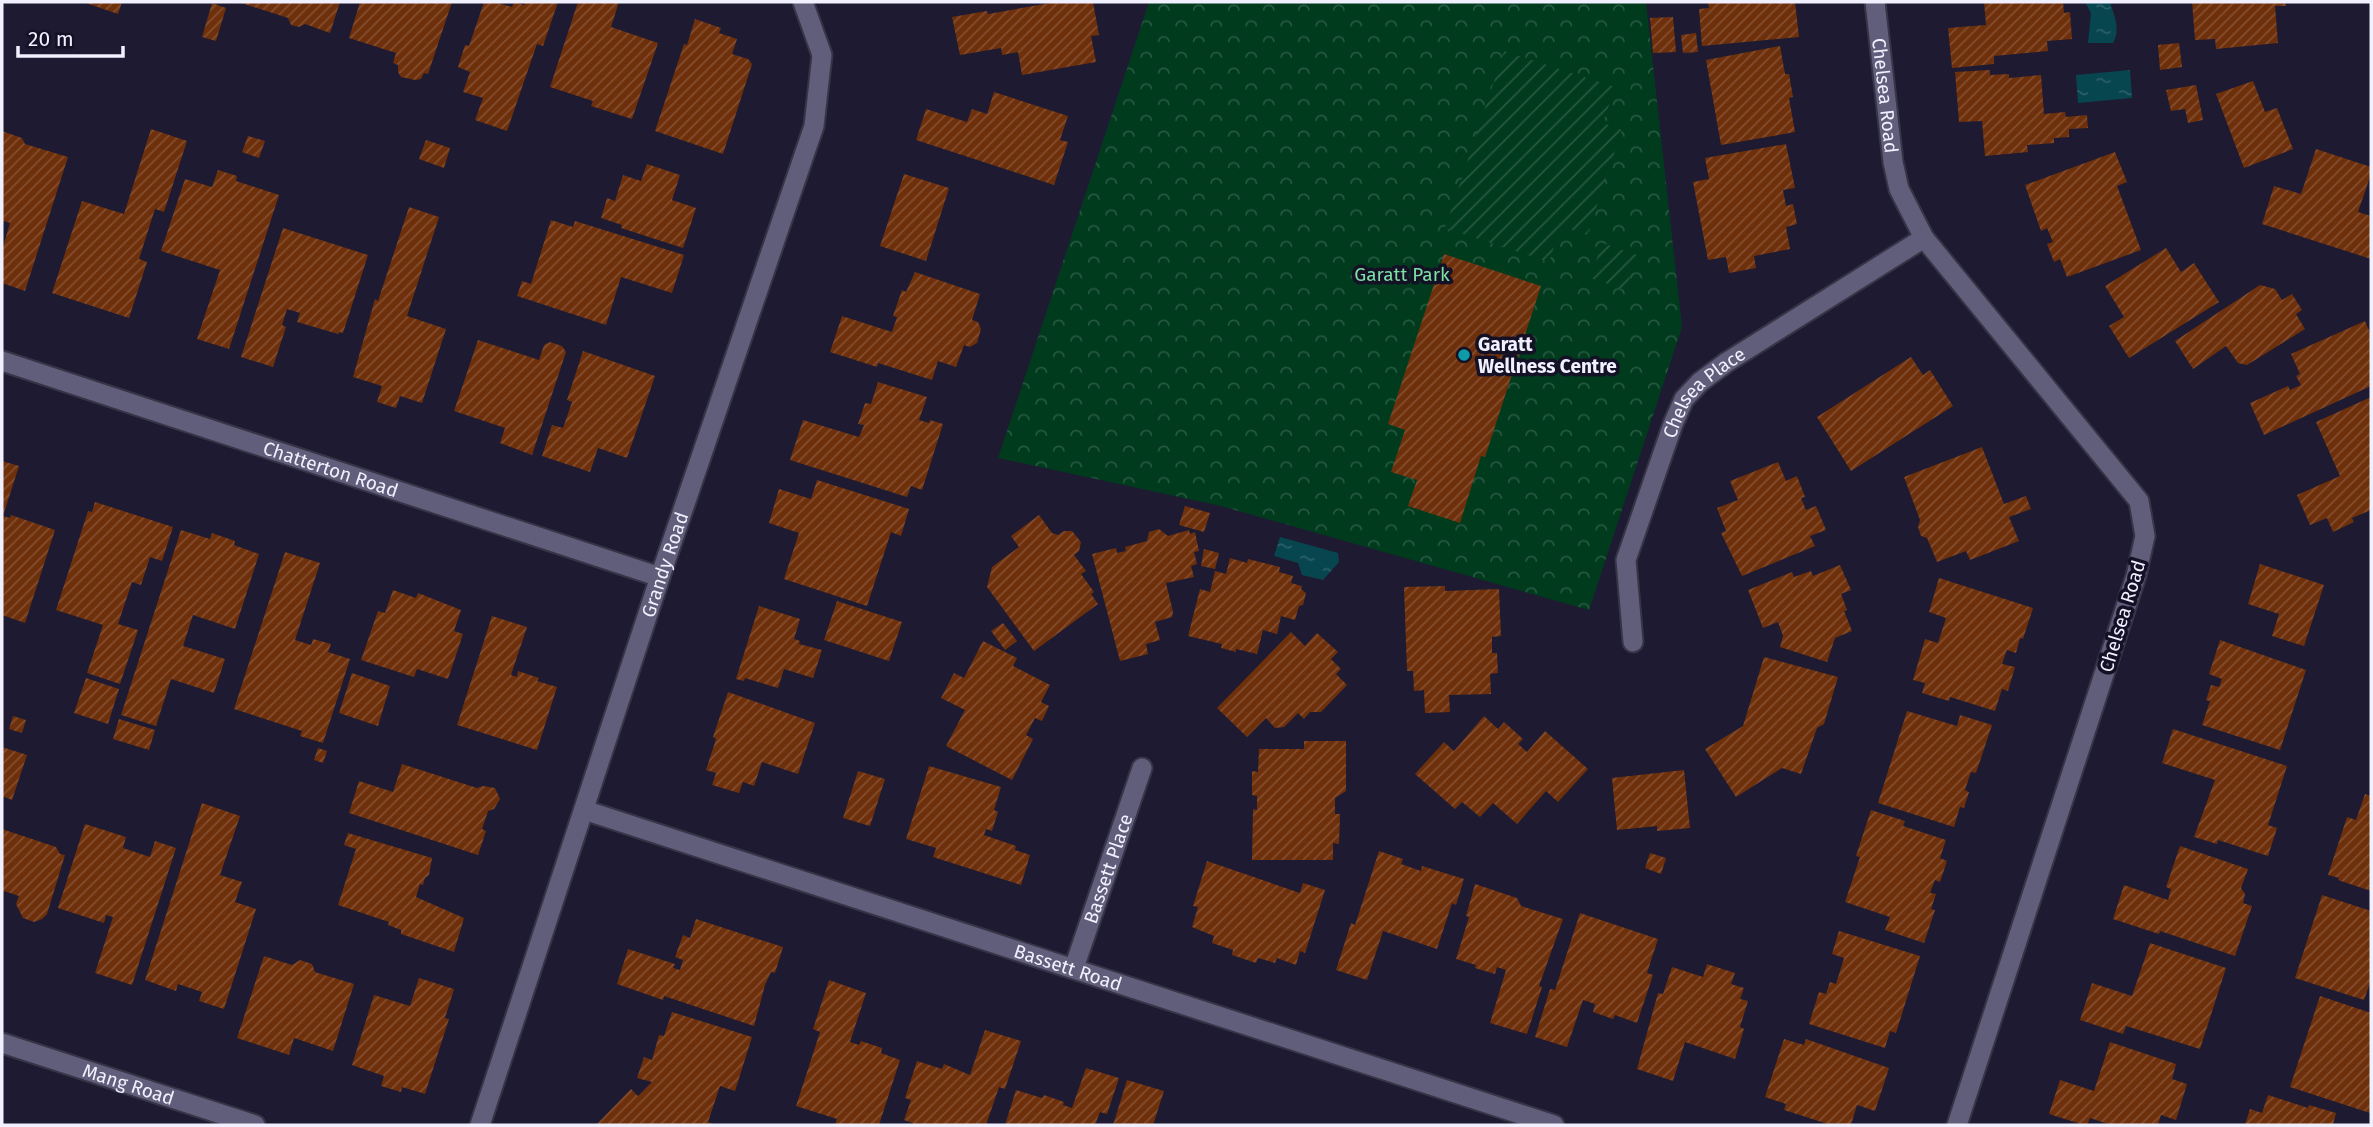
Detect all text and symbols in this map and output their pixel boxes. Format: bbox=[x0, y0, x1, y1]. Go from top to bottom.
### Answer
scale bar bbox=[18, 14, 122, 58]
text: 20 m bbox=[28, 26, 74, 52]
street label: Chelsea Road bbox=[1867, 37, 1903, 154]
park label: Garatt Park bbox=[1354, 263, 1450, 286]
place label: Garatt Wellness Centre bbox=[1478, 333, 1617, 378]
street label: Chelsea Place bbox=[1658, 342, 1750, 441]
marker: Garatt Wellness Centre bbox=[1456, 347, 1472, 363]
street label: Chatterton Road bbox=[260, 437, 401, 502]
street label: Grandy Road bbox=[637, 509, 693, 620]
street label: Chelsea Road bbox=[2095, 557, 2150, 675]
street label: Bassett Place bbox=[1079, 811, 1138, 926]
street label: Bassett Road bbox=[1011, 939, 1125, 996]
street label: Mang Road bbox=[80, 1059, 177, 1110]

